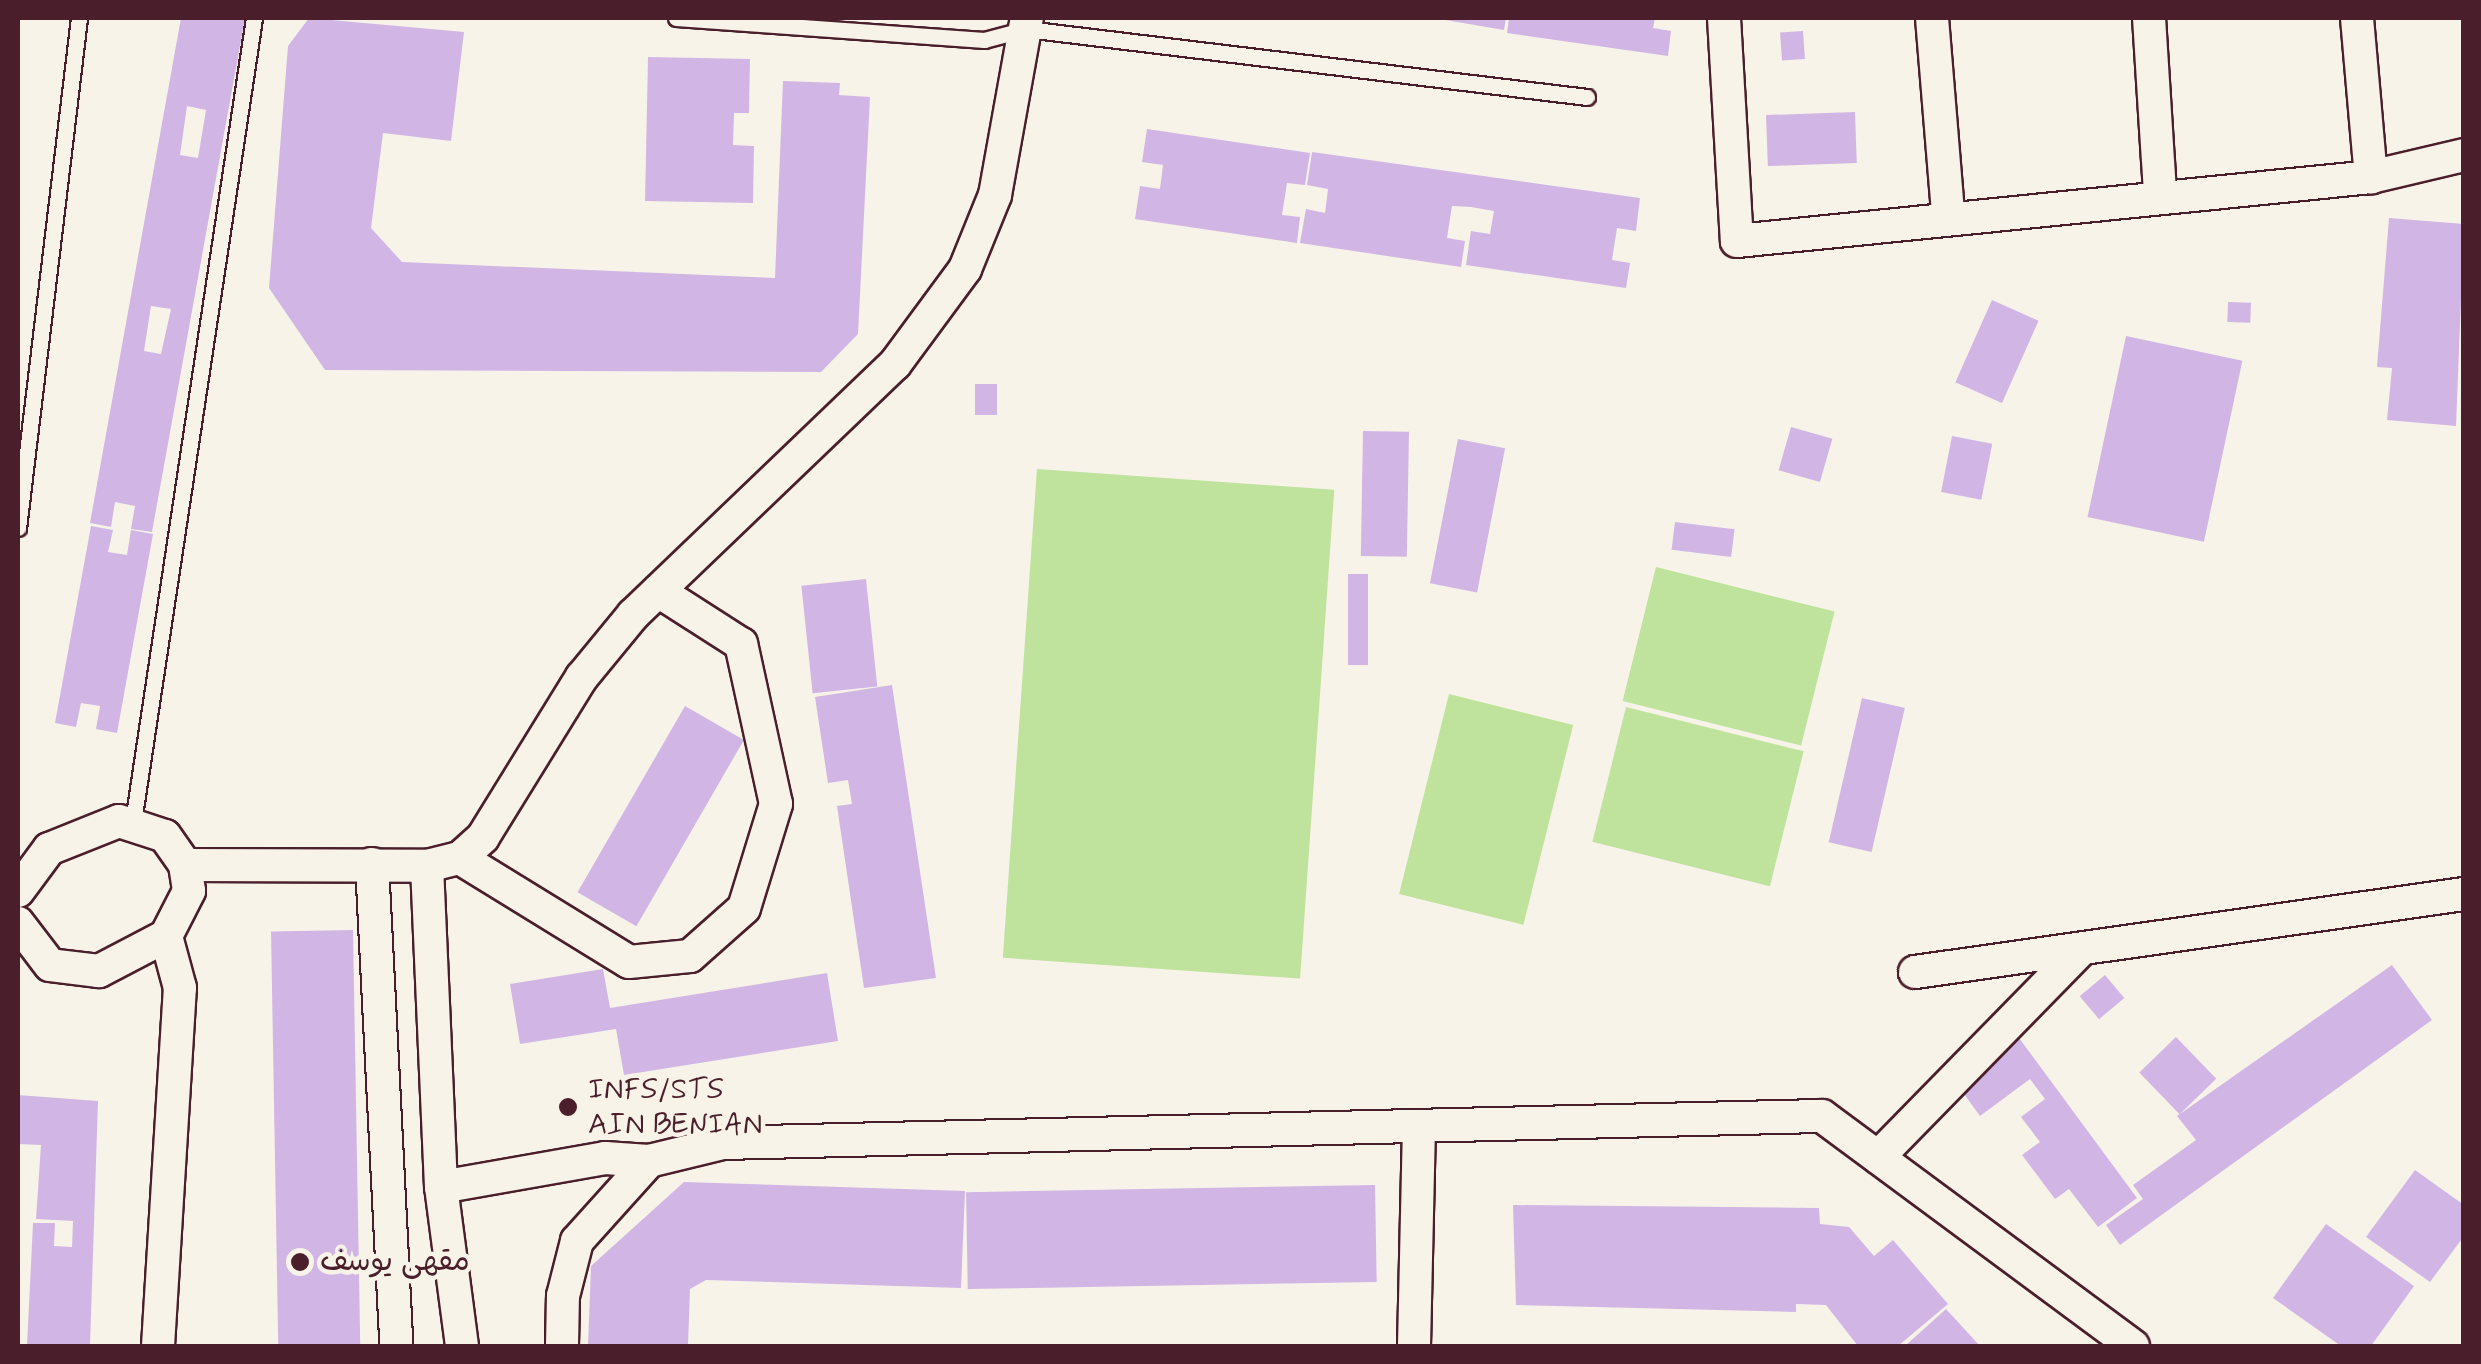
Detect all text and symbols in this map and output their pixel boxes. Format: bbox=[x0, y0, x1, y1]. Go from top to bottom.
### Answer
place label: INFS/STS AIN BENIAN bbox=[588, 1072, 766, 1142]
marker: INFS/STS AIN BENIAN bbox=[557, 1096, 579, 1118]
place label: مقهى يوسف bbox=[320, 1244, 470, 1280]
marker: مقهى يوسف bbox=[289, 1251, 311, 1273]

